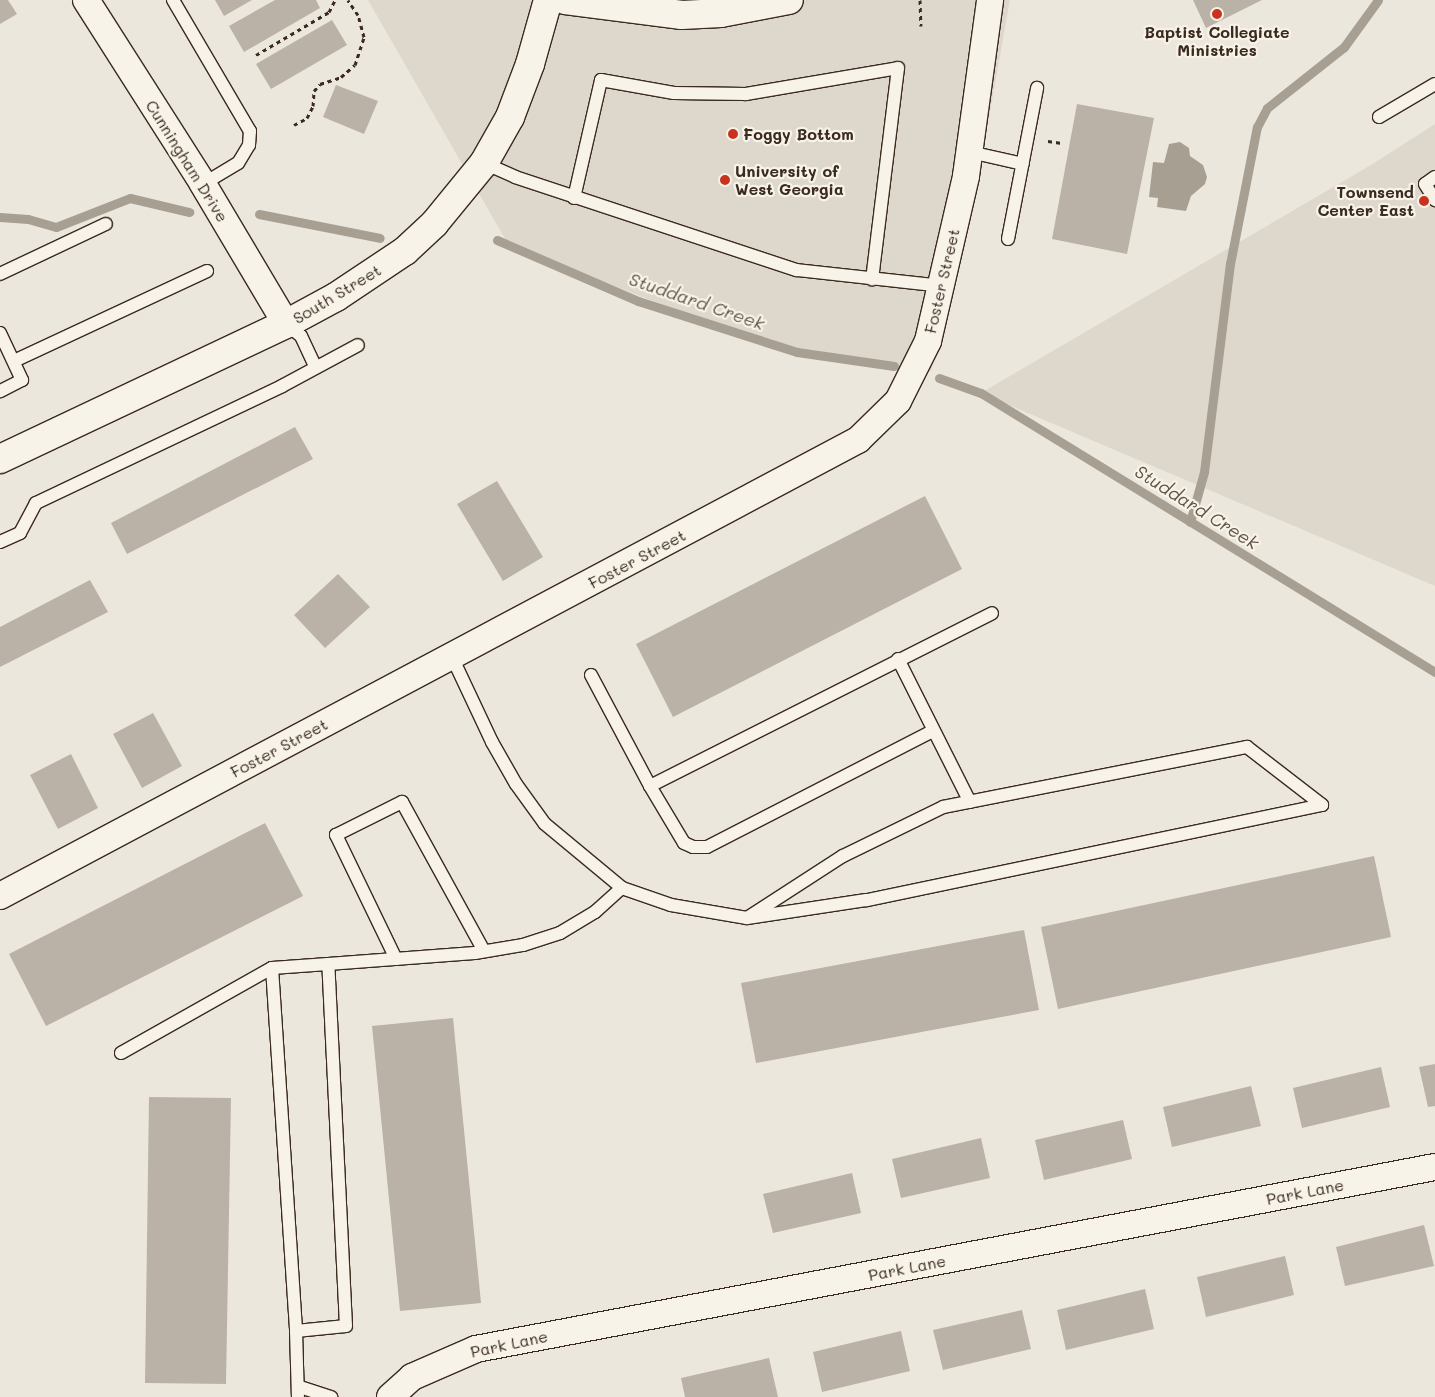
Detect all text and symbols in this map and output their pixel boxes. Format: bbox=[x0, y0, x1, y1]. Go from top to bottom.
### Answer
marker: Baptist Collegiate Ministries bbox=[1211, 8, 1223, 20]
place label: Baptist Collegiate Ministries bbox=[1144, 22, 1290, 60]
street label: Cunningham Drive bbox=[142, 97, 232, 225]
place label: Foggy Bottom bbox=[743, 124, 854, 144]
marker: Foggy Bottom bbox=[727, 128, 739, 140]
place label: University of West Georgia bbox=[735, 161, 844, 199]
marker: University of West Georgia bbox=[719, 174, 731, 186]
place label: Townsend Center East bbox=[1317, 182, 1414, 220]
marker: Townsend Center East bbox=[1418, 195, 1430, 207]
street label: Foster Street bbox=[921, 227, 963, 335]
street label: South Street bbox=[289, 260, 385, 328]
water label: Studdard Creek bbox=[626, 268, 768, 334]
water label: Studdard Creek bbox=[1131, 460, 1263, 554]
street label: Foster Street bbox=[585, 525, 689, 593]
street label: Foster Street bbox=[227, 714, 331, 782]
street label: Park Lane bbox=[1265, 1175, 1345, 1209]
street label: Park Lane bbox=[867, 1251, 947, 1285]
street label: Park Lane bbox=[469, 1326, 549, 1362]

